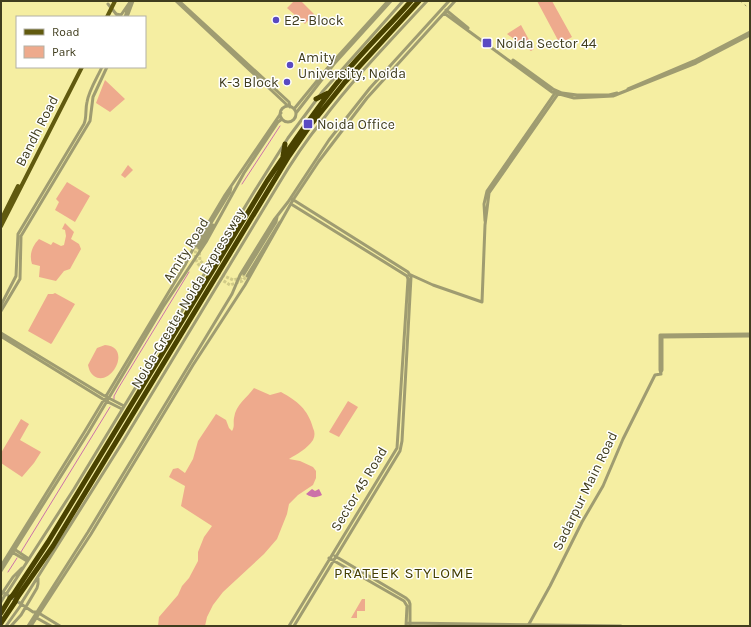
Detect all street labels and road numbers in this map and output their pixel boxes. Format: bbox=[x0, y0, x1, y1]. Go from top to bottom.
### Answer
street label: Bandh Road bbox=[12, 93, 62, 169]
street label: Noida-Greater Noida Expressway bbox=[127, 204, 249, 391]
street label: Amity Road bbox=[160, 215, 212, 285]
street label: Sadarpur Main Road bbox=[549, 429, 621, 553]
street label: Sector 45 Road bbox=[327, 444, 391, 534]

